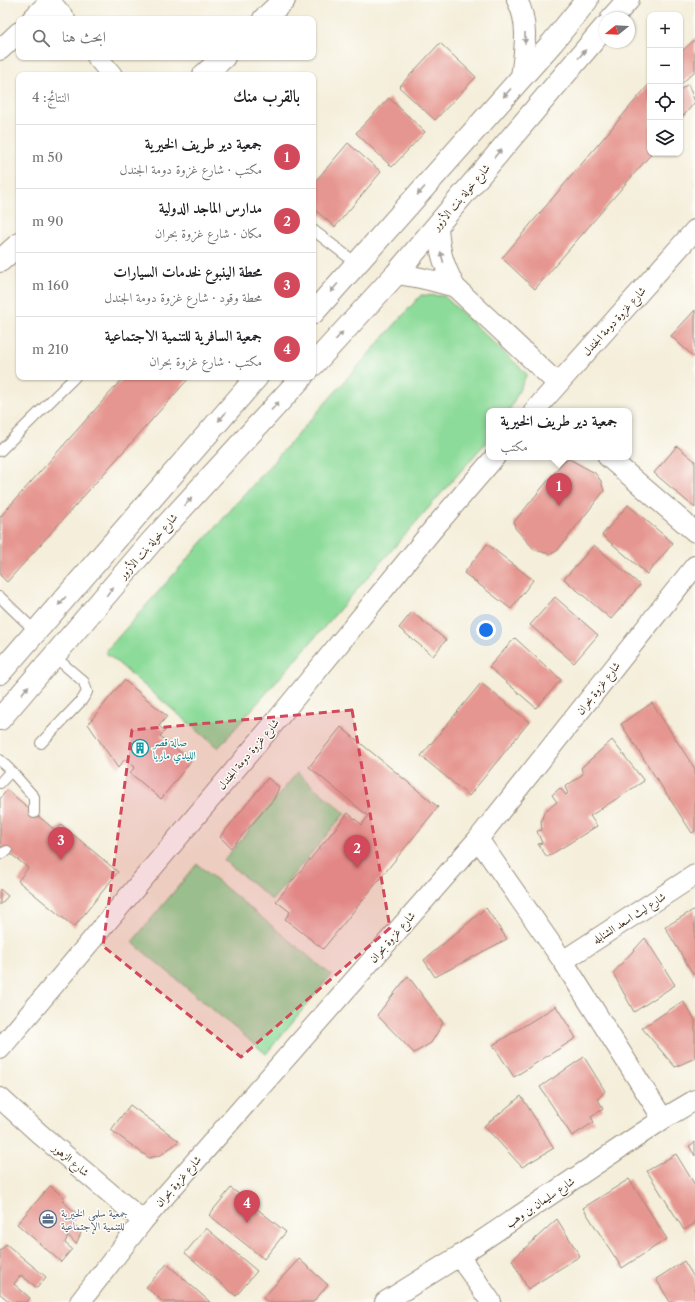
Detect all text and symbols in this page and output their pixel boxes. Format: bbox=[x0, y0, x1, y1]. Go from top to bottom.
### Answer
north arrow bbox=[599, 12, 635, 48]
map controls bbox=[647, 12, 683, 156]
button: + bbox=[647, 12, 683, 48]
search box bbox=[16, 16, 316, 60]
icon: search bbox=[30, 27, 52, 49]
text: ابحث هنا bbox=[62, 27, 106, 46]
one-way arrow bbox=[522, 32, 528, 45]
one-way arrow bbox=[577, 48, 586, 59]
button: − bbox=[647, 48, 683, 84]
button: locate bbox=[647, 84, 683, 120]
text: بالقرب منك bbox=[233, 86, 300, 106]
text: النتائج: 4 bbox=[32, 89, 69, 105]
one-way arrow bbox=[503, 89, 512, 98]
button: layers bbox=[647, 120, 683, 156]
text: جمعية دير طريف الخيرية bbox=[145, 134, 262, 153]
one-way arrow bbox=[493, 148, 502, 158]
text: 50 m bbox=[32, 149, 63, 165]
text: 1 bbox=[284, 149, 290, 165]
street label: شارع خولة بنت الأزور bbox=[428, 160, 495, 236]
text: مكتب · شارع غزوة دومة الجندل bbox=[120, 161, 262, 177]
one-way arrow bbox=[416, 185, 425, 196]
text: مدارس الماجد الدولية bbox=[159, 198, 262, 217]
text: 90 m bbox=[32, 213, 63, 229]
text: 2 bbox=[283, 213, 291, 229]
text: مكان · شارع غزوة بحران bbox=[155, 225, 262, 241]
one-way arrow bbox=[438, 251, 444, 263]
text: محطة الينبوع لخدمات السيارات bbox=[113, 262, 262, 281]
text: 160 m bbox=[32, 277, 69, 293]
text: 3 bbox=[283, 277, 291, 293]
one-way arrow bbox=[330, 283, 339, 293]
street label: شارع غزوة دومة الجندل bbox=[579, 283, 651, 361]
text: محطة وقود · شارع غزوة دومة الجندل bbox=[104, 289, 262, 305]
text: جمعية السافرية للتنمية الاجتماعية bbox=[105, 326, 262, 345]
one-way arrow bbox=[335, 331, 344, 341]
text: 210 m bbox=[32, 341, 69, 357]
text: 4 bbox=[283, 341, 291, 357]
text: مكتب · شارع غزوة بحران bbox=[149, 353, 262, 369]
one-way arrow bbox=[271, 401, 280, 411]
popup bbox=[486, 408, 632, 460]
text: جمعية دير طريف الخيرية bbox=[500, 411, 618, 430]
one-way arrow bbox=[218, 412, 227, 422]
text: مكتب bbox=[500, 438, 528, 454]
pin: 1 bbox=[546, 473, 572, 506]
one-way arrow bbox=[183, 497, 193, 507]
street label: شارع خولة بنت الأزور bbox=[114, 510, 183, 584]
one-way arrow bbox=[105, 585, 114, 596]
one-way arrow bbox=[58, 597, 67, 606]
your location bbox=[476, 620, 496, 640]
street label: شارع غزوة بحران bbox=[573, 659, 625, 719]
one-way arrow bbox=[21, 684, 30, 695]
street label: شارع غزوة دومة الجندل bbox=[214, 716, 284, 794]
place label: صالة قصر الليدي ماريا bbox=[152, 735, 196, 764]
building icon: صالة قصر الليدي ماريا bbox=[130, 738, 150, 758]
pin: 3 bbox=[48, 827, 74, 860]
pin: 2 bbox=[344, 835, 370, 868]
street label: شارع ليث اسعد الشنابله bbox=[590, 889, 670, 949]
street label: شارع غزوة بحران bbox=[366, 908, 420, 967]
street label: شارع الزهور bbox=[47, 1140, 92, 1182]
street label: شارع غزوة بحران bbox=[152, 1152, 206, 1211]
street label: شارع سليمان بن وهب bbox=[503, 1174, 579, 1233]
pin: 4 bbox=[234, 1190, 260, 1223]
place label: جمعية سلمى الخيرية للتنمية الإجتماعية bbox=[61, 1206, 128, 1235]
office icon: جمعية سلمى الخيرية للتنمية الإجتماعية bbox=[38, 1209, 58, 1229]

